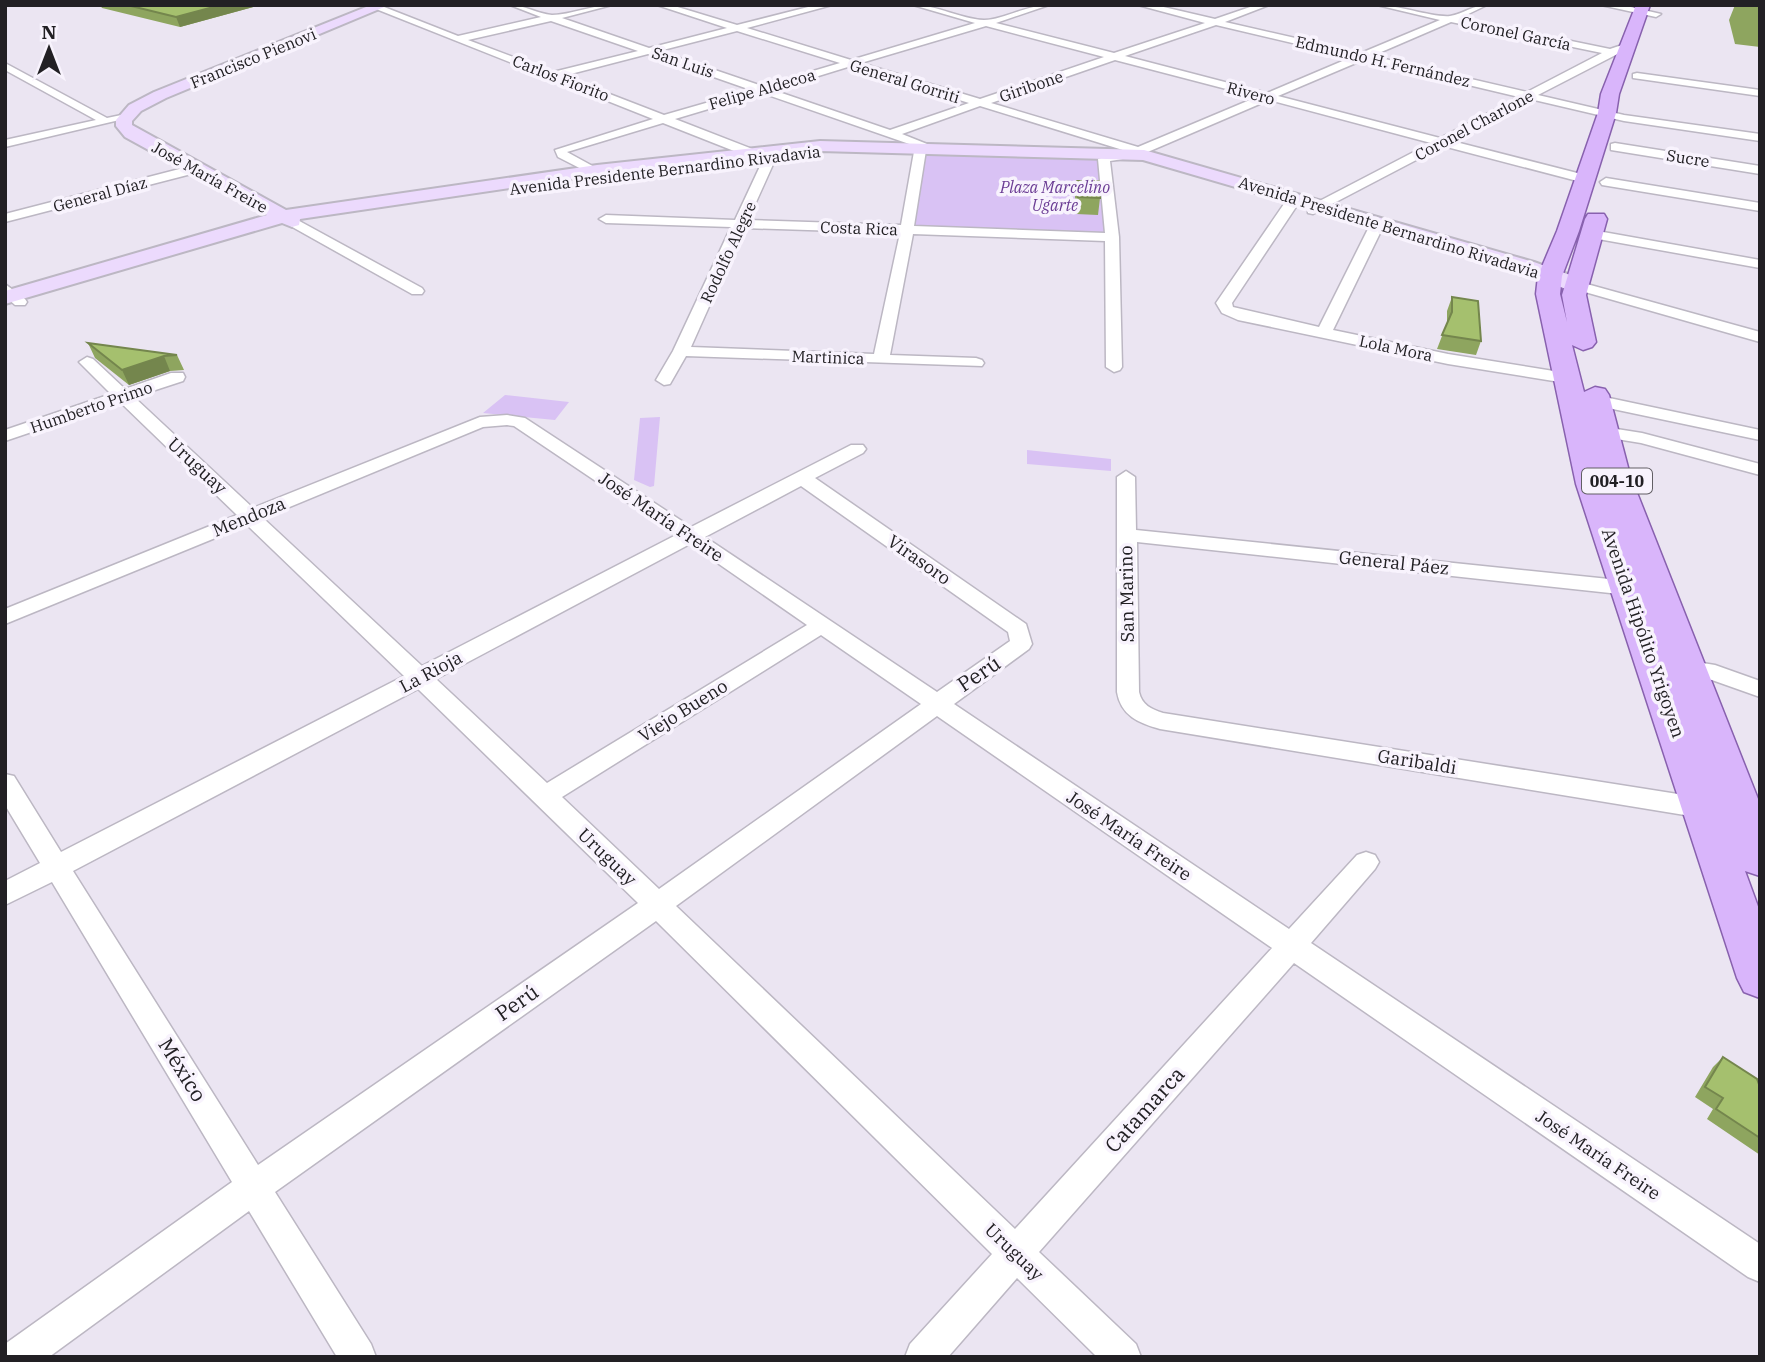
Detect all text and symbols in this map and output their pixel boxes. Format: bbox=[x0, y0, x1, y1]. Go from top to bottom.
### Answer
street label: Coronel García bbox=[1459, 12, 1573, 55]
north arrow bbox=[14, 14, 84, 84]
text: N bbox=[41, 20, 57, 44]
street label: Francisco Pienovi bbox=[187, 24, 319, 92]
street label: Edmundo H. Fernández bbox=[1294, 31, 1472, 91]
street label: San Luis bbox=[649, 42, 717, 82]
street label: Carlos Fiorito bbox=[510, 50, 612, 106]
street label: General Gorriti bbox=[848, 55, 962, 107]
street label: Felipe Aldecoa bbox=[706, 64, 818, 114]
street label: Giribone bbox=[996, 66, 1066, 106]
street label: Rivero bbox=[1225, 77, 1277, 109]
street label: Coronel Charlone bbox=[1411, 85, 1537, 165]
street label: José María Freire bbox=[149, 137, 271, 217]
street label: Avenida Presidente Bernardino Rivadavia bbox=[508, 141, 822, 199]
street label: Sucre bbox=[1665, 145, 1711, 171]
street label: General Díaz bbox=[51, 172, 149, 216]
street label: Avenida Presidente Bernardino Rivadavia bbox=[1236, 172, 1542, 282]
park label: Plaza Marcelino Ugarte bbox=[999, 177, 1110, 215]
street label: Rodolfo Alegre bbox=[696, 198, 760, 306]
street label: Costa Rica bbox=[820, 217, 898, 239]
street label: Lola Mora bbox=[1357, 330, 1435, 366]
street label: Martinica bbox=[791, 346, 865, 368]
street label: Humberto Primo bbox=[27, 377, 155, 437]
street label: Uruguay bbox=[163, 432, 232, 499]
street label: José María Freire bbox=[594, 466, 728, 567]
road number: 004-10 bbox=[1582, 468, 1652, 494]
street label: Mendoza bbox=[209, 491, 289, 542]
street label: Avenida Hipólito Yrigoyen bbox=[1597, 525, 1690, 741]
street label: Virasoro bbox=[883, 529, 955, 590]
street label: San Marino bbox=[1114, 545, 1139, 643]
street label: General Páez bbox=[1338, 545, 1450, 580]
street label: La Rioja bbox=[395, 645, 466, 698]
street label: Perú bbox=[951, 649, 1006, 698]
street label: Viejo Bueno bbox=[634, 674, 732, 747]
street label: Garibaldi bbox=[1376, 744, 1458, 779]
street label: José María Freire bbox=[1062, 785, 1196, 886]
street label: Uruguay bbox=[573, 823, 642, 891]
street label: Perú bbox=[489, 977, 544, 1027]
street label: México bbox=[152, 1032, 213, 1107]
street label: Catamarca bbox=[1098, 1060, 1190, 1158]
street label: José María Freire bbox=[1531, 1104, 1665, 1205]
street label: Uruguay bbox=[980, 1218, 1049, 1286]

